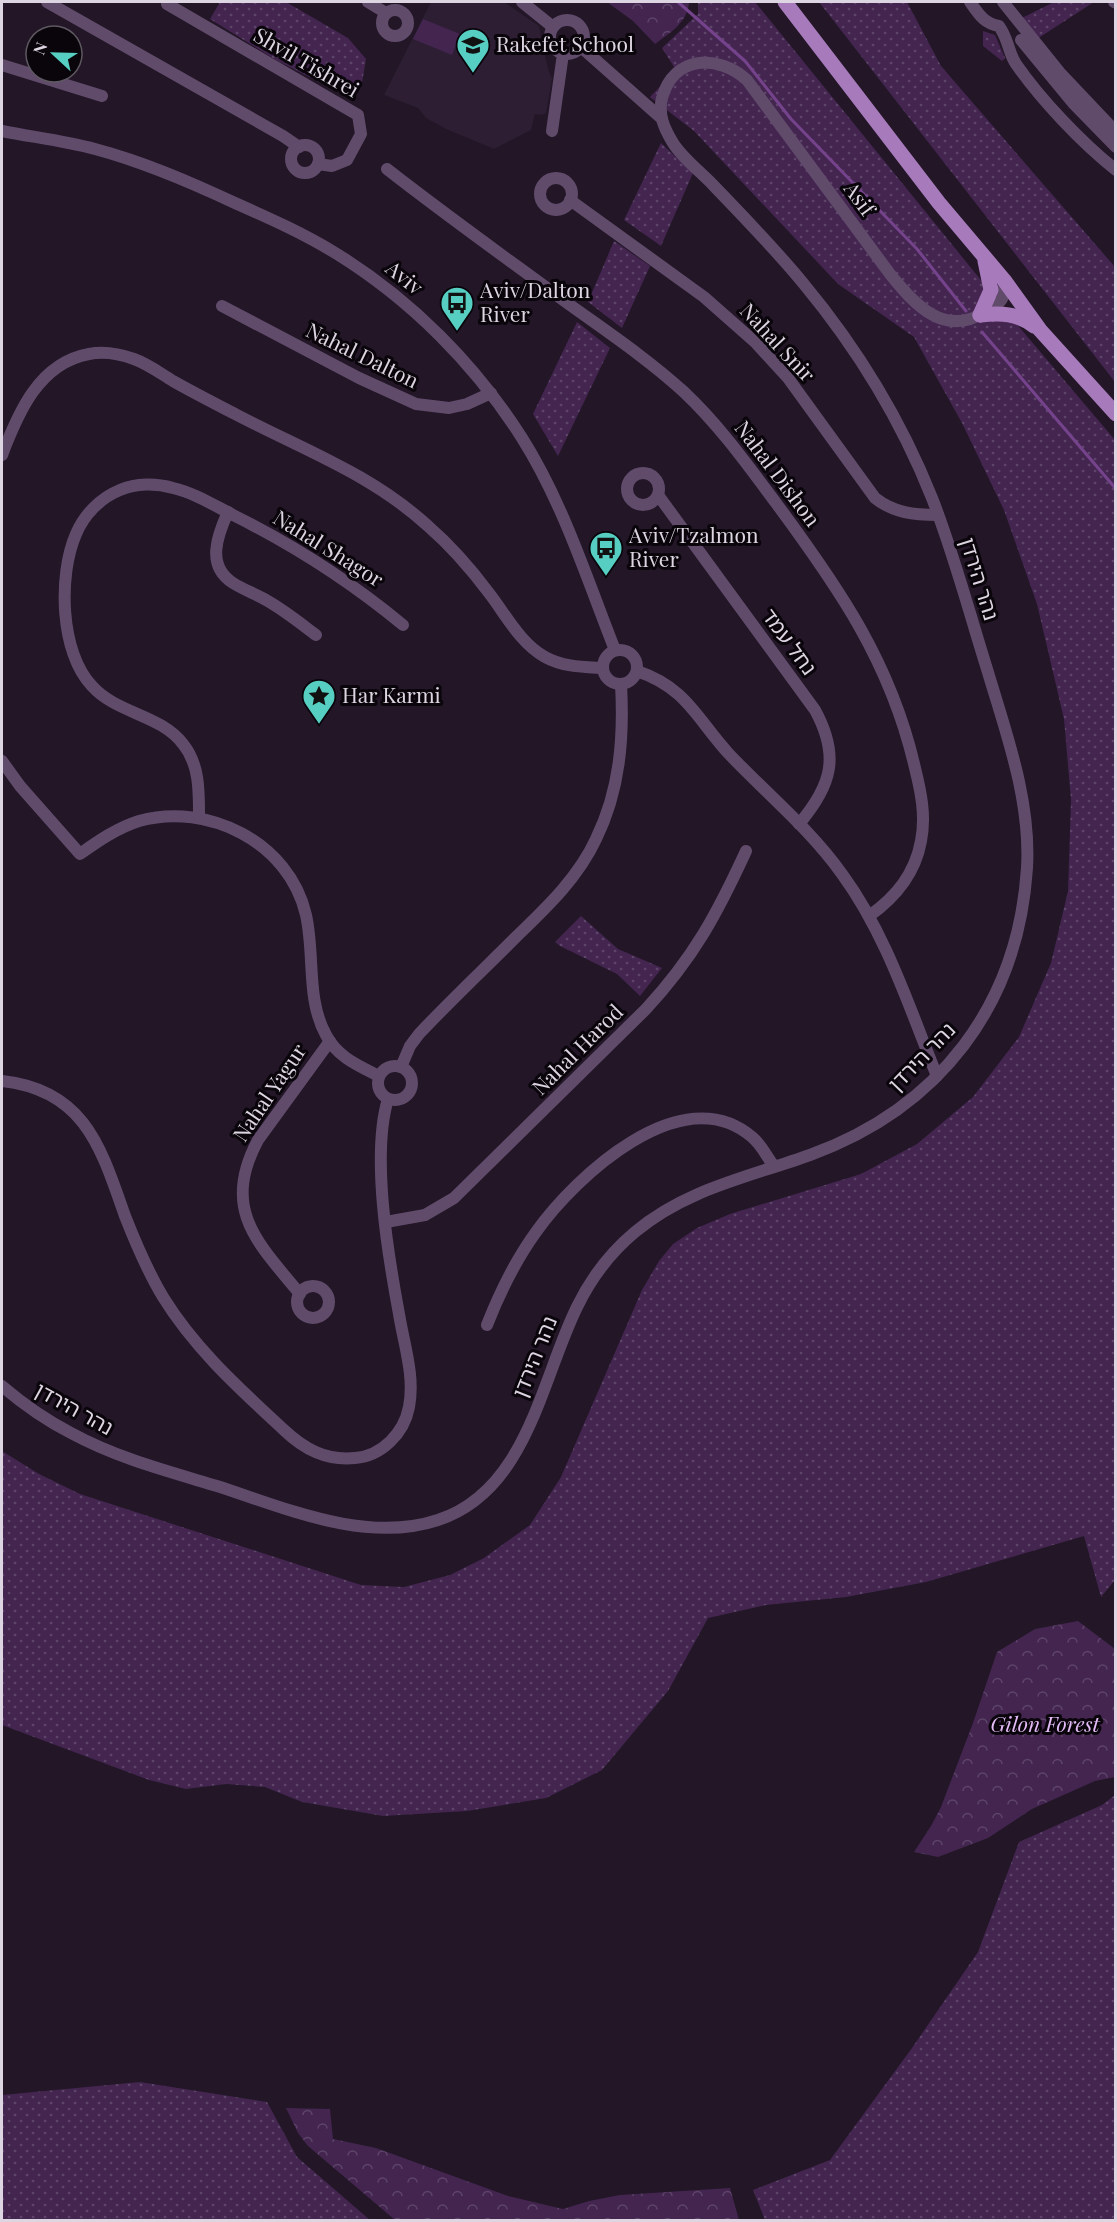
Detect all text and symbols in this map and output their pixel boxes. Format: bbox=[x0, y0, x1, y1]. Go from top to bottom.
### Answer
street label: Shvil Tishrei bbox=[249, 20, 365, 103]
north arrow bbox=[24, 24, 84, 84]
school or university icon: Rakefet School bbox=[455, 27, 491, 74]
place label: Rakefet School bbox=[496, 29, 634, 57]
text: N bbox=[28, 38, 52, 57]
street label: Asif bbox=[838, 174, 884, 222]
street label: Aviv bbox=[380, 252, 430, 300]
place label: Aviv/Dalton River bbox=[479, 275, 591, 327]
bus stop icon: Aviv/Dalton River bbox=[439, 285, 475, 332]
street label: Nahal Snir bbox=[735, 296, 823, 388]
street label: Nahal Dalton bbox=[302, 315, 424, 394]
street label: Nahal Dishon bbox=[730, 414, 828, 532]
street label: Nahal Shagor bbox=[269, 502, 390, 593]
place label: Aviv/Tzalmon River bbox=[628, 520, 759, 572]
bus stop icon: Aviv/Tzalmon River bbox=[588, 530, 624, 577]
street label: נהר הירדן bbox=[955, 533, 1007, 623]
street label: נחל עמד bbox=[757, 602, 824, 680]
place icon: Har Karmi bbox=[301, 678, 337, 725]
place label: Har Karmi bbox=[342, 680, 441, 708]
street label: Nahal Harod bbox=[525, 997, 628, 1100]
street label: נהר הירדן bbox=[881, 1015, 960, 1096]
street label: Nahal Yagur bbox=[225, 1037, 312, 1146]
street label: נהר הירדן bbox=[504, 1311, 562, 1401]
street label: נהר הירדן bbox=[31, 1374, 119, 1440]
park label: Gilon Forest bbox=[991, 1709, 1100, 1737]

